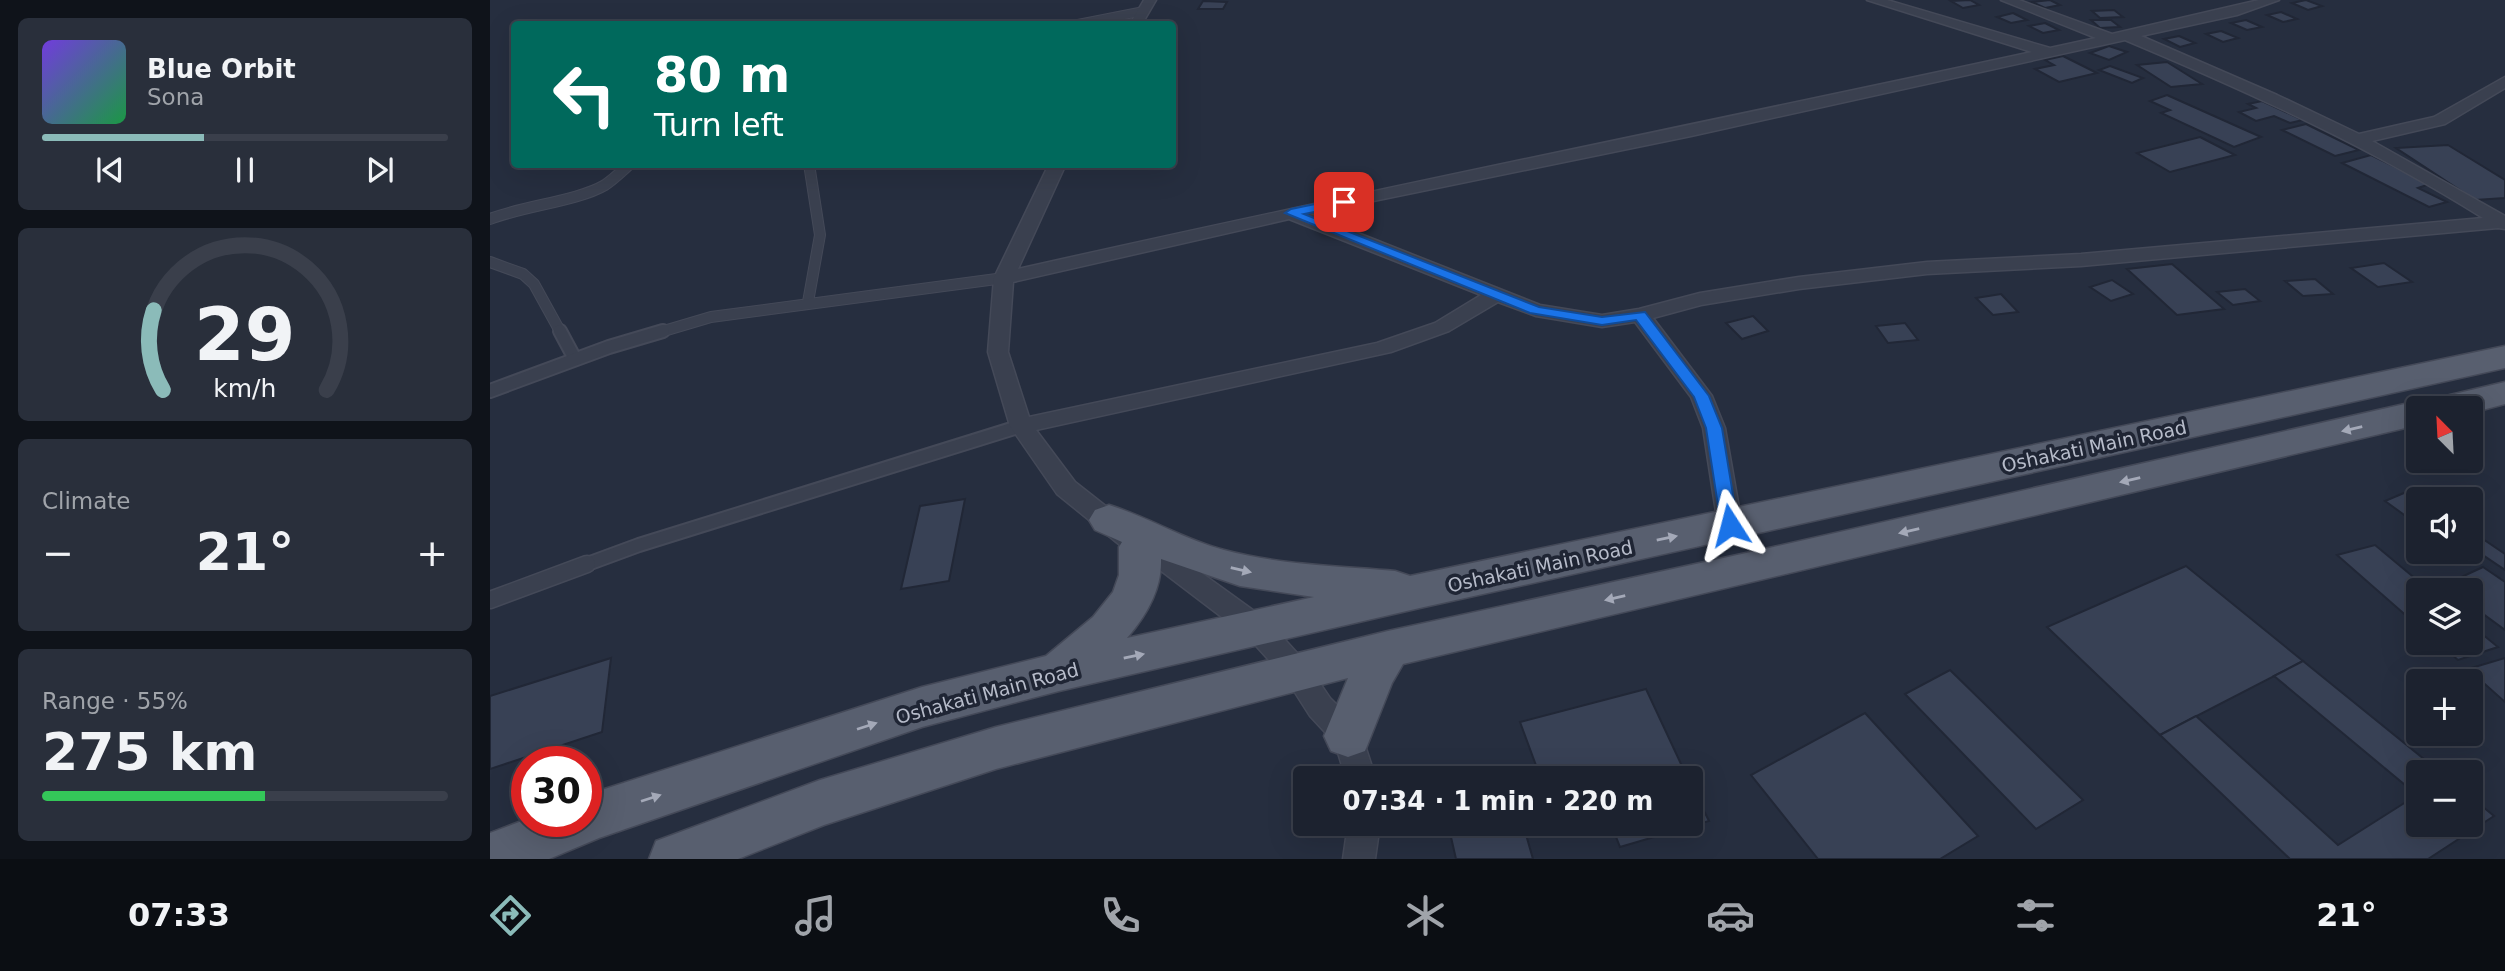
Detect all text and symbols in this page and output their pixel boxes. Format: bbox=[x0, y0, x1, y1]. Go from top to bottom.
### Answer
text: 80 m bbox=[654, 47, 790, 104]
icon: left bbox=[539, 49, 630, 140]
text: Blue Orbit bbox=[147, 54, 296, 84]
text: Sona bbox=[147, 84, 204, 110]
text: Turn left bbox=[654, 106, 784, 144]
icon: previous bbox=[91, 151, 129, 189]
icon: pause bbox=[226, 151, 264, 189]
icon: next bbox=[361, 151, 399, 189]
pin bbox=[1314, 172, 1374, 232]
icon: arrive bbox=[1325, 183, 1363, 221]
text: 29 bbox=[194, 293, 296, 378]
text: km/h bbox=[213, 374, 277, 403]
north arrow bbox=[2406, 396, 2483, 472]
map controls bbox=[2406, 396, 2483, 837]
street label: Oshakati Main Road bbox=[1999, 416, 2189, 476]
one-way arrow bbox=[2341, 423, 2363, 434]
one-way arrow bbox=[2119, 475, 2141, 486]
button: sound bbox=[2406, 487, 2483, 564]
text: Climate bbox=[42, 488, 131, 514]
position arrow bbox=[1693, 488, 1767, 562]
text: 21° bbox=[196, 522, 294, 582]
one-way arrow bbox=[1898, 526, 1920, 537]
text: − bbox=[42, 531, 74, 575]
text: + bbox=[416, 531, 448, 575]
one-way arrow bbox=[1656, 533, 1678, 544]
street label: Oshakati Main Road bbox=[1445, 536, 1635, 596]
one-way arrow bbox=[1230, 564, 1252, 575]
button: layers bbox=[2406, 578, 2483, 655]
one-way arrow bbox=[1604, 593, 1626, 604]
one-way arrow bbox=[1123, 650, 1145, 661]
street label: Oshakati Main Road bbox=[893, 658, 1081, 728]
button: + bbox=[2406, 669, 2483, 746]
text: Range · 55% bbox=[42, 688, 188, 714]
one-way arrow bbox=[856, 720, 877, 731]
text: 275 km bbox=[42, 722, 257, 782]
speed limit sign: 30 bbox=[511, 746, 602, 837]
button: − bbox=[2406, 760, 2483, 837]
text: 07:34 · 1 min · 220 m bbox=[1343, 786, 1653, 816]
one-way arrow bbox=[641, 792, 662, 802]
icon: directions bbox=[486, 891, 535, 940]
icon: music bbox=[791, 891, 840, 940]
icon: phone bbox=[1096, 891, 1145, 940]
icon: climate bbox=[1401, 891, 1450, 940]
icon: car bbox=[1706, 891, 1755, 940]
icon: filters bbox=[2011, 891, 2060, 940]
text: 07:33 bbox=[128, 896, 230, 934]
text: 21° bbox=[2316, 896, 2377, 934]

